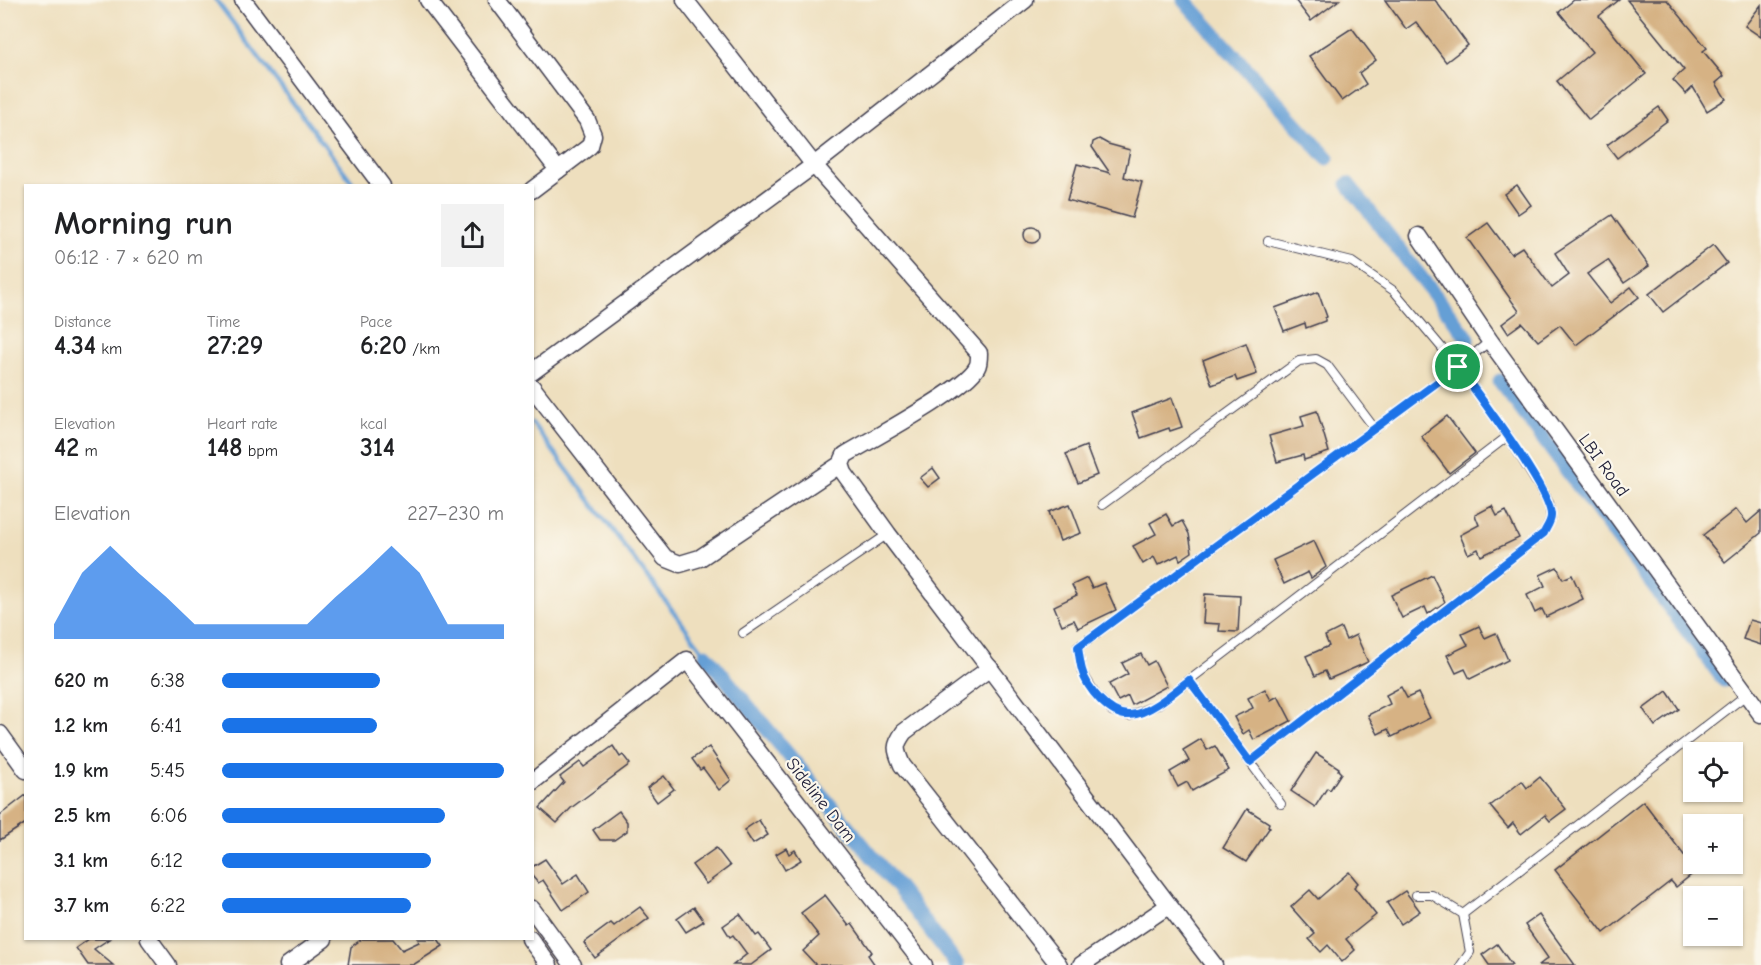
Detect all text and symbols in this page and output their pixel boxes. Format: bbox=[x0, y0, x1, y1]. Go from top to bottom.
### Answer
text: Morning run bbox=[54, 204, 233, 242]
button: share bbox=[441, 204, 504, 267]
text: 06:12 · 7 × 620 m bbox=[54, 246, 203, 269]
text: Distance bbox=[54, 313, 111, 331]
text: Time bbox=[207, 313, 240, 331]
text: Pace bbox=[360, 313, 392, 331]
text: 4.34 bbox=[54, 331, 96, 361]
text: 27:29 bbox=[207, 331, 263, 361]
text: 6:20 bbox=[360, 331, 407, 361]
text: km bbox=[96, 340, 122, 358]
text: /km bbox=[407, 340, 440, 358]
pin bbox=[1432, 341, 1483, 392]
icon: arrive bbox=[1441, 350, 1474, 383]
text: Elevation bbox=[54, 415, 115, 433]
text: Heart rate bbox=[207, 415, 278, 433]
text: kcal bbox=[360, 415, 387, 433]
street label: LBI Road bbox=[1574, 430, 1633, 501]
text: 42 bbox=[54, 433, 79, 463]
text: 148 bbox=[207, 433, 242, 463]
text: 314 bbox=[360, 433, 395, 463]
text: m bbox=[79, 442, 98, 460]
text: bpm bbox=[242, 442, 278, 460]
text: Elevation bbox=[54, 502, 131, 525]
text: 227–230 m bbox=[407, 502, 504, 525]
text: 620 m bbox=[54, 669, 109, 692]
text: 6:38 bbox=[150, 669, 185, 692]
text: 1.2 km bbox=[54, 714, 108, 737]
text: 6:41 bbox=[150, 714, 182, 737]
map controls bbox=[1683, 742, 1743, 946]
button: locate bbox=[1683, 742, 1743, 802]
street label: Sideline Dam bbox=[781, 754, 860, 847]
text: 1.9 km bbox=[54, 759, 109, 782]
text: 5:45 bbox=[150, 759, 185, 782]
text: 2.5 km bbox=[54, 804, 111, 827]
text: 6:06 bbox=[150, 804, 187, 827]
button: + bbox=[1683, 814, 1743, 874]
text: 3.1 km bbox=[54, 849, 108, 872]
text: 6:12 bbox=[150, 849, 183, 872]
button: − bbox=[1683, 886, 1743, 946]
text: 3.7 km bbox=[54, 894, 109, 917]
text: 6:22 bbox=[150, 894, 185, 917]

